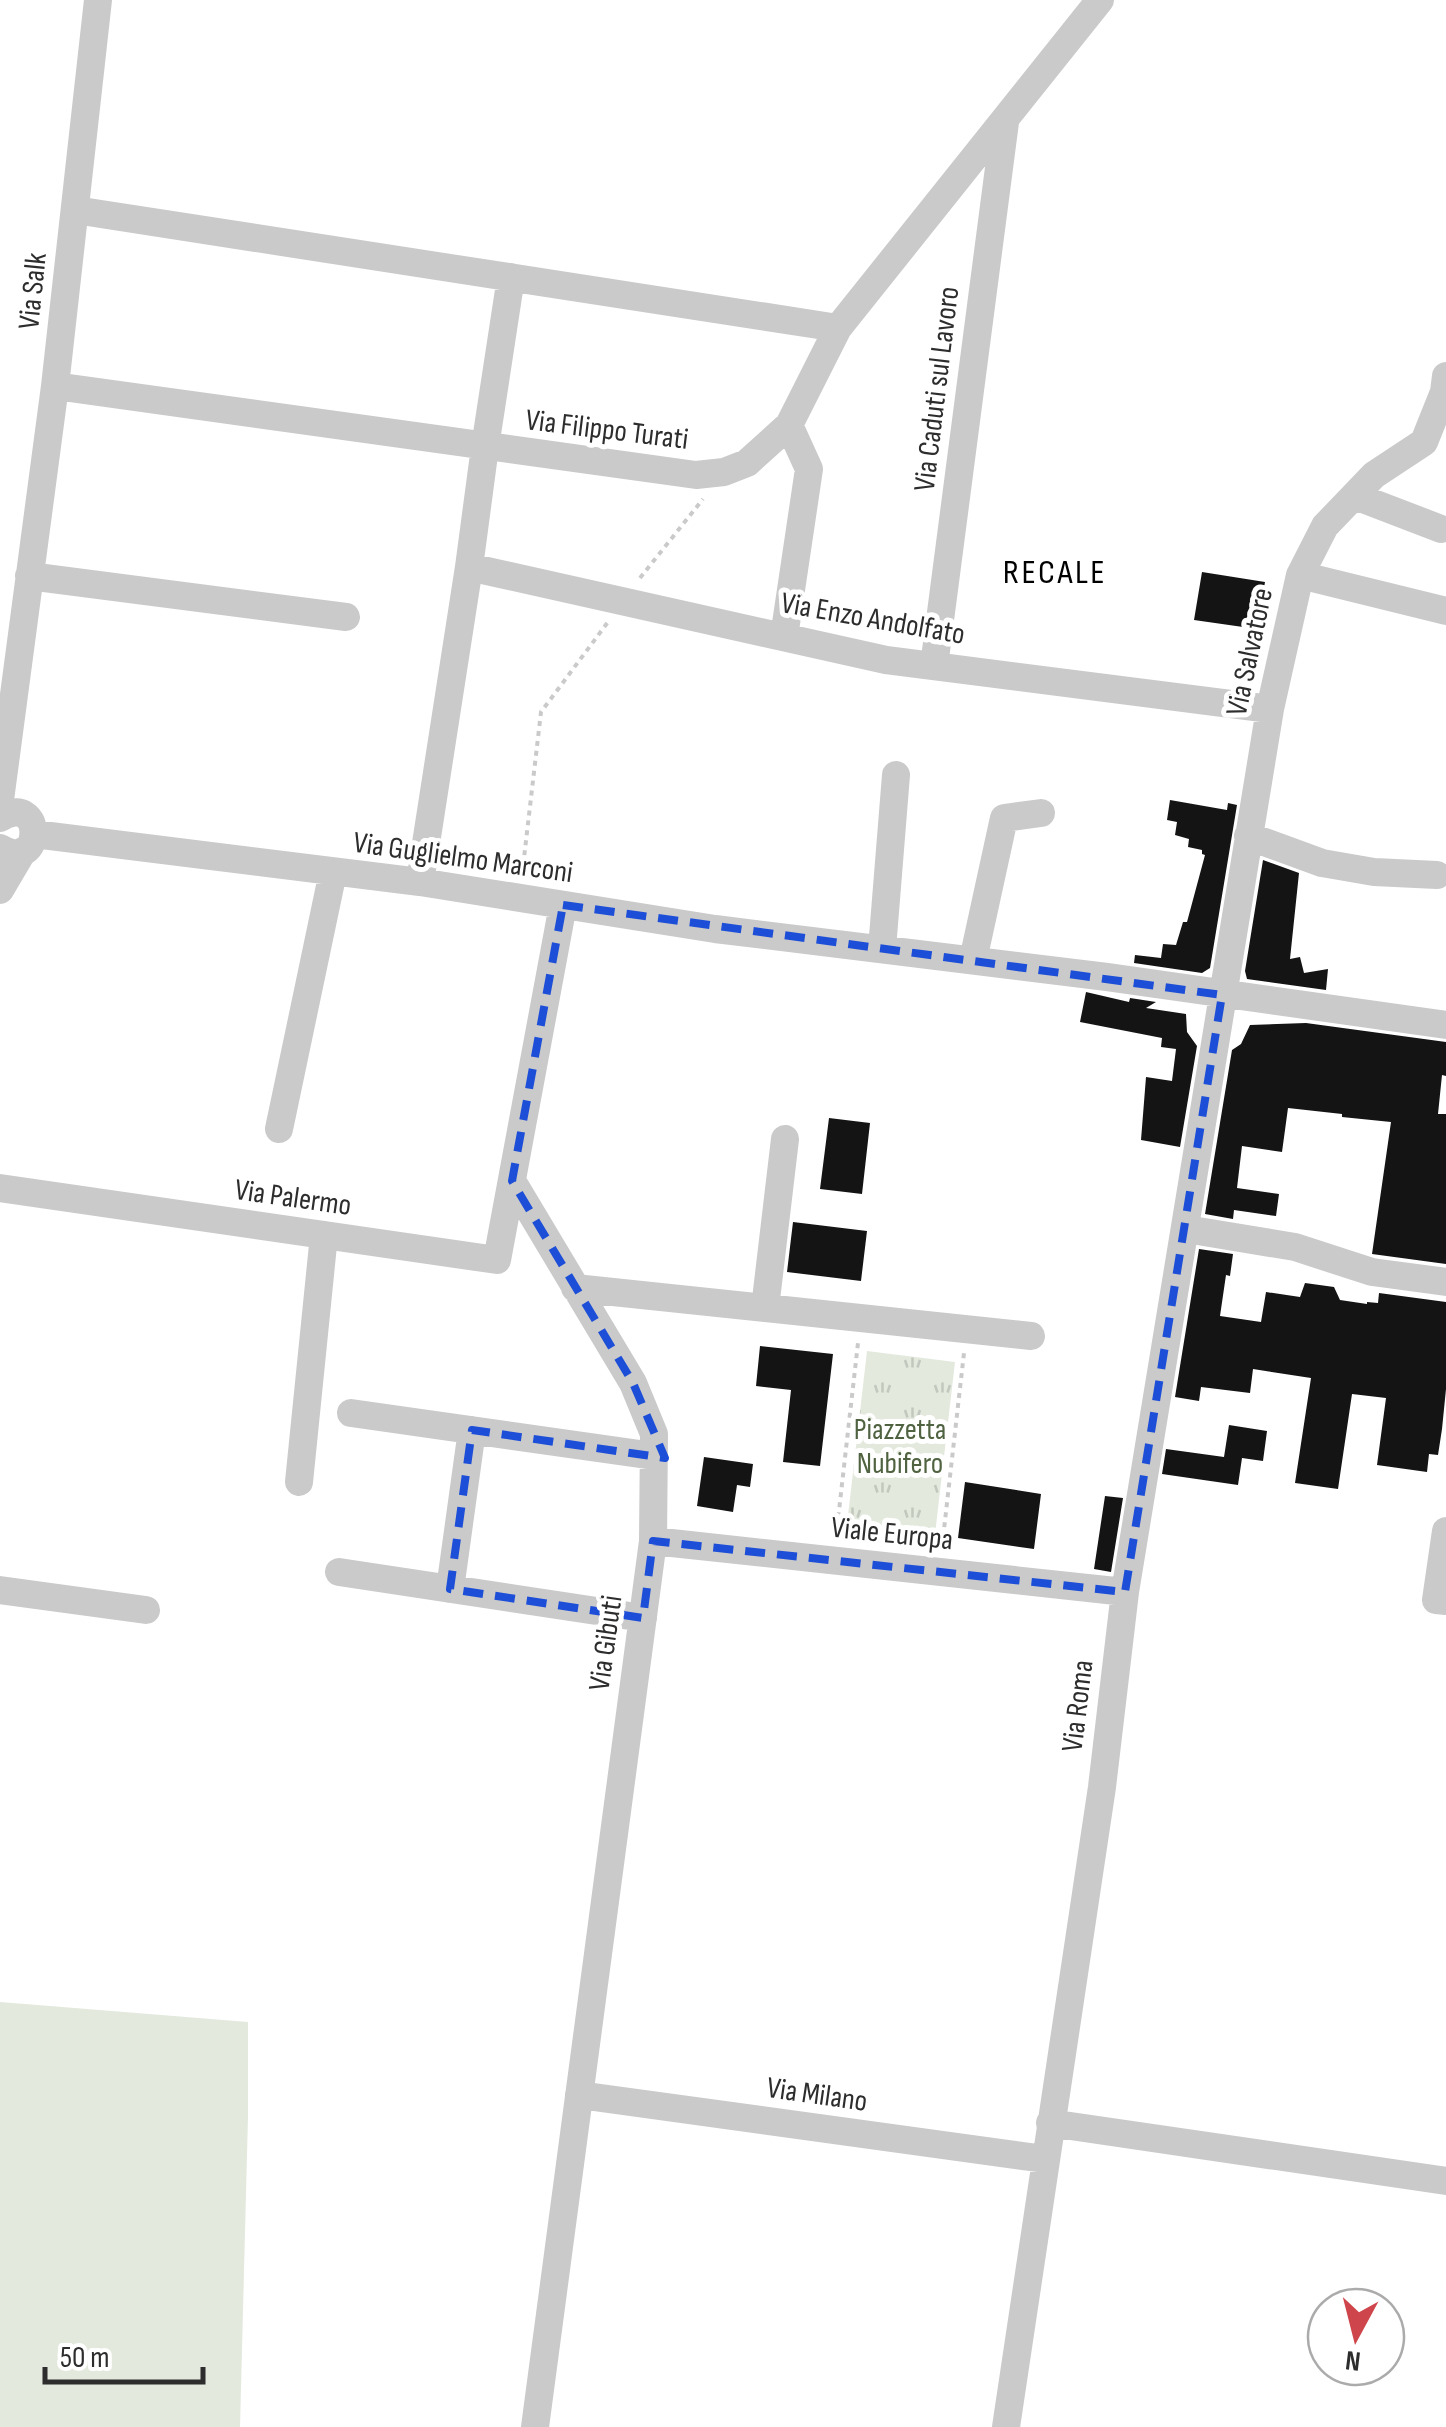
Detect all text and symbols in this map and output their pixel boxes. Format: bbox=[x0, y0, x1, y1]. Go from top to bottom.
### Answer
street label: Via Salk bbox=[11, 250, 55, 331]
street label: Via Caduti sul Lavoro bbox=[907, 285, 967, 493]
street label: Via Filippo Turati bbox=[524, 402, 690, 458]
district label: RECALE bbox=[1003, 551, 1107, 594]
street label: Via Enzo Andolfato bbox=[778, 585, 968, 653]
street label: Via Salvatore bbox=[1219, 585, 1281, 719]
street label: Via Guglielmo Marconi bbox=[351, 825, 575, 891]
street label: Via Palermo bbox=[232, 1172, 354, 1224]
park label: Piazzetta Nubifero bbox=[854, 1412, 946, 1482]
street label: Viale Europa bbox=[829, 1510, 955, 1558]
street label: Via Gibuti bbox=[582, 1593, 630, 1693]
street label: Via Roma bbox=[1055, 1658, 1101, 1754]
street label: Via Milano bbox=[764, 2070, 870, 2120]
north arrow bbox=[1306, 2287, 1406, 2387]
scale bar bbox=[45, 2322, 202, 2384]
text: 50 m bbox=[60, 2340, 109, 2376]
text: N bbox=[1344, 2343, 1363, 2378]

